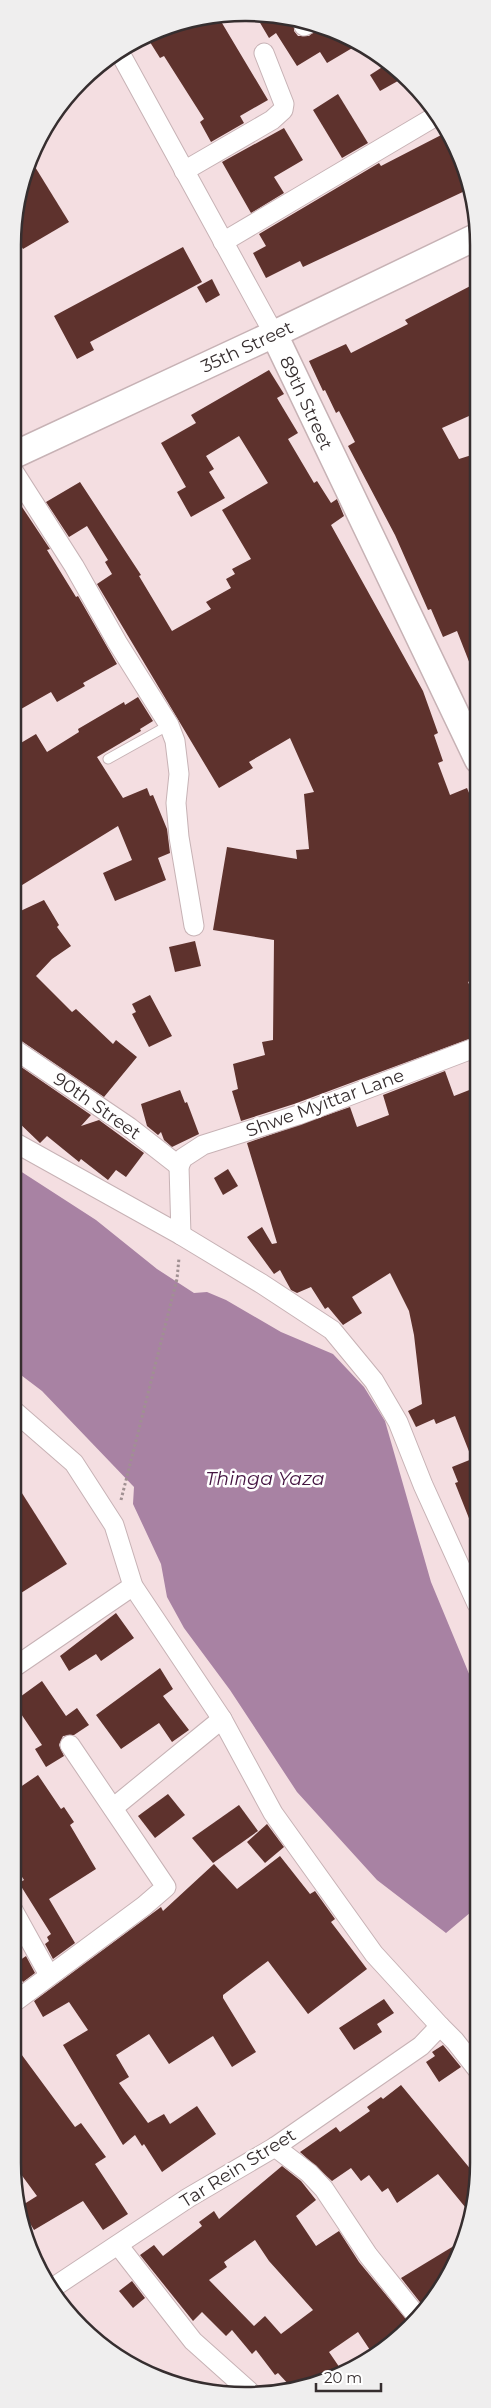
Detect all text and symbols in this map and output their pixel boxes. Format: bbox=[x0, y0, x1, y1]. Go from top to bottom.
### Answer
street label: 35th Street bbox=[198, 316, 296, 378]
street label: 89th Street bbox=[275, 352, 337, 454]
street label: Shwe Myittar Lane bbox=[243, 1064, 407, 1142]
street label: 90th Street bbox=[49, 1068, 145, 1144]
water label: Thinga Yaza bbox=[205, 1467, 325, 1490]
street label: Tar Rein Street bbox=[176, 2124, 300, 2212]
scale bar bbox=[316, 2360, 381, 2392]
text: 20 m bbox=[324, 2368, 362, 2387]

